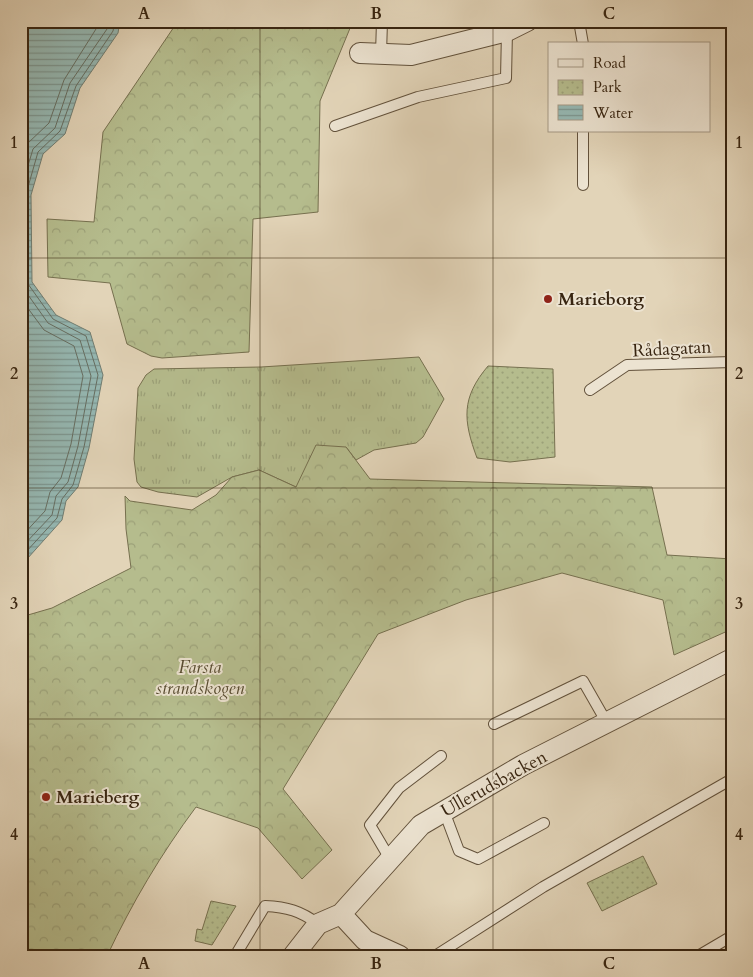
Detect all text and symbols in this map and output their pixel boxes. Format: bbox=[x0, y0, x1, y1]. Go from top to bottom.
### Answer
text: A bbox=[138, 3, 150, 25]
text: B bbox=[370, 3, 382, 25]
text: C bbox=[603, 3, 615, 25]
legend bbox=[548, 42, 710, 132]
text: Road bbox=[593, 53, 626, 73]
text: Park bbox=[593, 77, 622, 97]
text: Water bbox=[592, 103, 634, 123]
text: 1 bbox=[10, 132, 18, 154]
text: 1 bbox=[735, 132, 743, 154]
place label: Marieborg bbox=[558, 287, 644, 312]
marker: Marieborg bbox=[542, 293, 554, 305]
street label: Rådagatan bbox=[632, 334, 713, 364]
text: 2 bbox=[10, 363, 18, 385]
text: 2 bbox=[735, 363, 743, 385]
text: 3 bbox=[10, 593, 18, 615]
text: 3 bbox=[735, 593, 743, 615]
park label: Farsta strandskogen bbox=[156, 655, 244, 701]
street label: Ullerudsbacken bbox=[436, 744, 552, 823]
place label: Marieberg bbox=[56, 785, 140, 810]
marker: Marieberg bbox=[40, 791, 52, 803]
text: 4 bbox=[10, 824, 18, 846]
text: 4 bbox=[735, 824, 743, 846]
text: A bbox=[138, 953, 150, 975]
text: B bbox=[370, 953, 382, 975]
text: C bbox=[603, 953, 615, 975]

